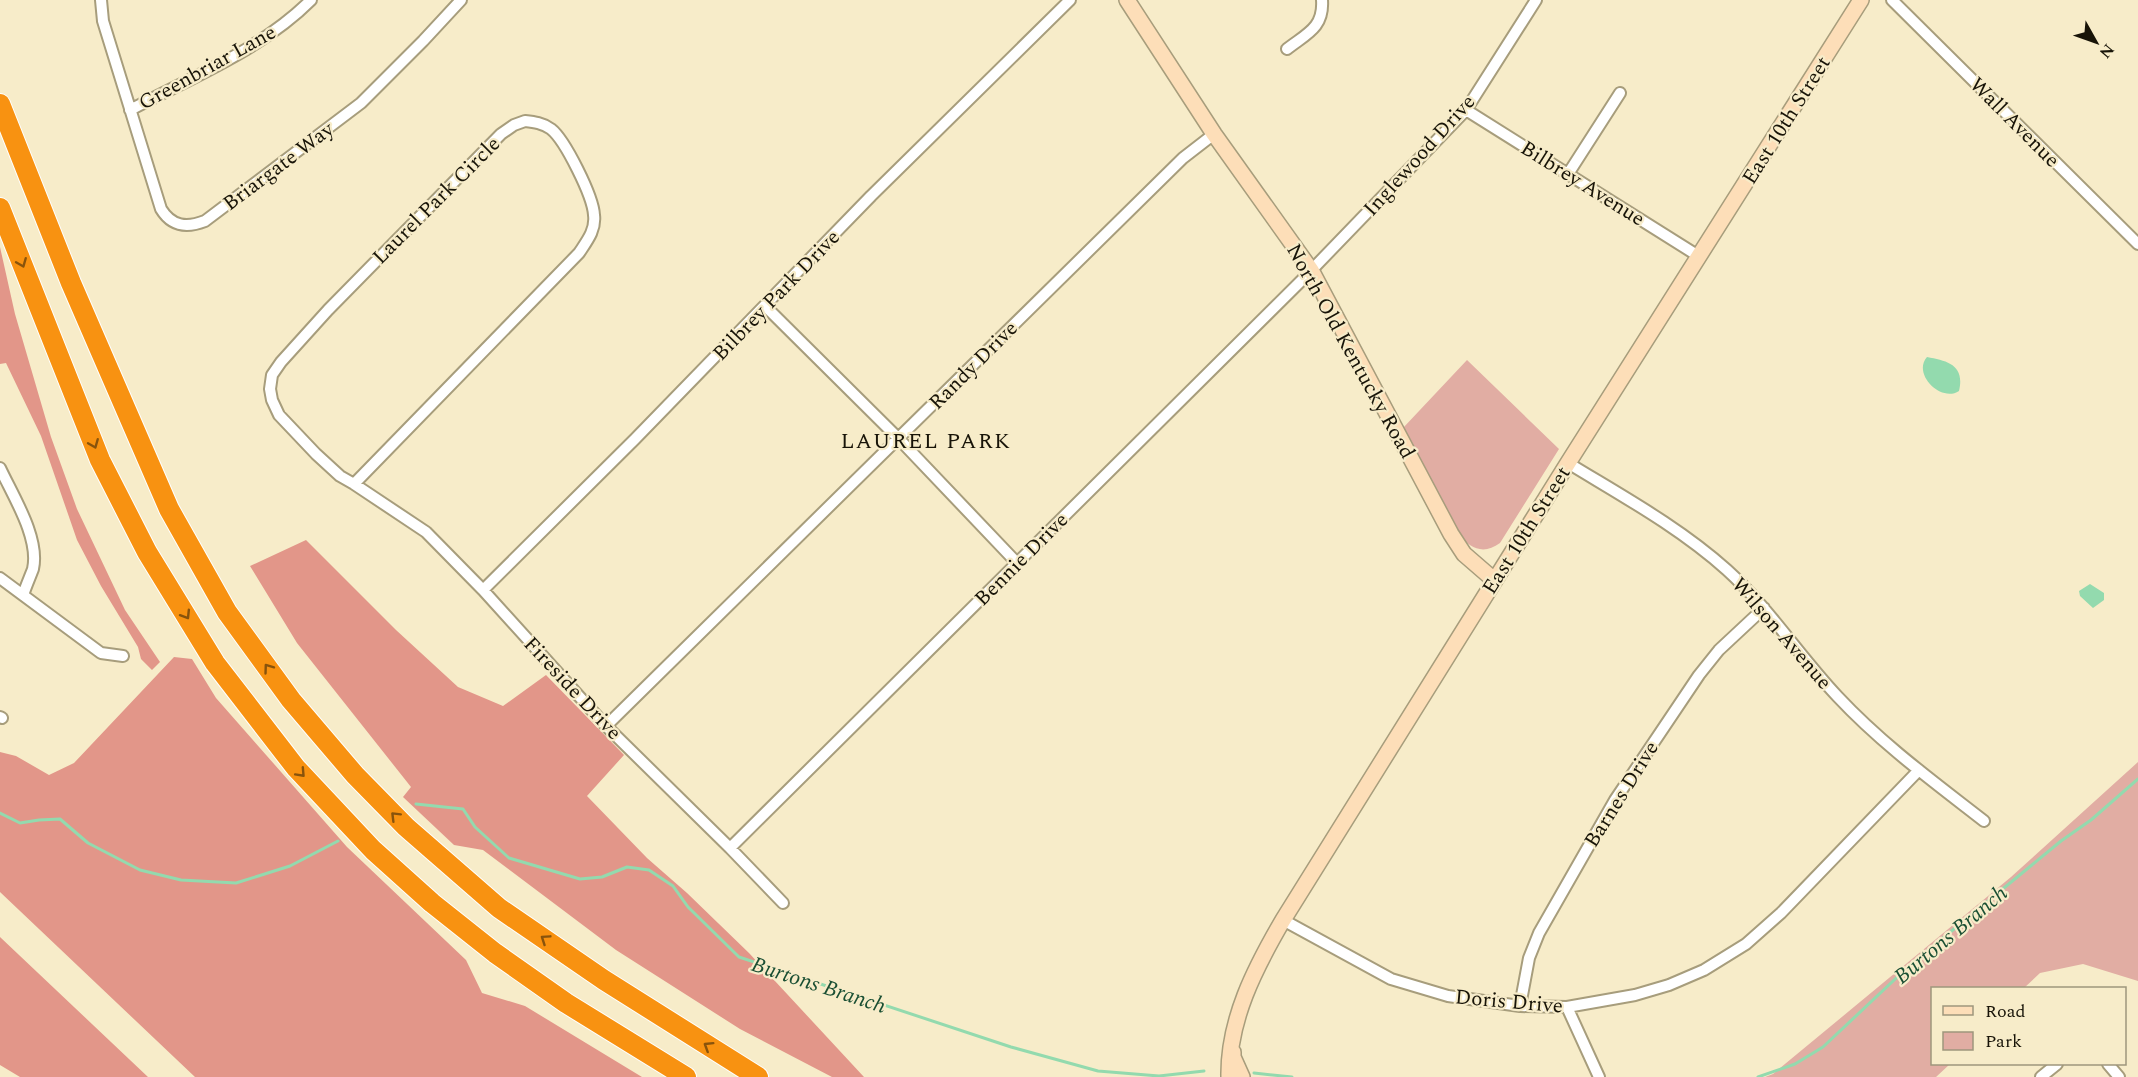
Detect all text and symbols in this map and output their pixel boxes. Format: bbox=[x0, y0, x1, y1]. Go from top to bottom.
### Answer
north arrow bbox=[2066, 12, 2126, 72]
street label: Greenbriar Lane bbox=[133, 17, 282, 119]
text: N bbox=[2093, 38, 2120, 64]
street label: East 10th Street bbox=[1734, 50, 1839, 191]
street label: Wall Avenue bbox=[1962, 70, 2067, 175]
street label: Inglewood Drive bbox=[1356, 87, 1484, 224]
street label: Briargate Way bbox=[216, 114, 342, 219]
street label: Laurel Park Circle bbox=[365, 129, 508, 272]
street label: Bilbrey Avenue bbox=[1514, 133, 1651, 235]
street label: Bilbrey Park Drive bbox=[705, 223, 848, 369]
street label: North Old Kentucky Road bbox=[1277, 238, 1423, 465]
one-way arrow bbox=[15, 257, 27, 268]
street label: Randy Drive bbox=[922, 314, 1026, 418]
district label: LAUREL PARK bbox=[841, 425, 1011, 458]
one-way arrow bbox=[87, 438, 99, 449]
street label: East 10th Street bbox=[1474, 460, 1579, 601]
street label: Bennie Drive bbox=[967, 505, 1076, 614]
street label: Wilson Avenue bbox=[1723, 570, 1839, 697]
one-way arrow bbox=[179, 609, 191, 619]
street label: Fireside Drive bbox=[516, 630, 629, 748]
one-way arrow bbox=[264, 664, 275, 675]
street label: Barnes Drive bbox=[1576, 735, 1667, 854]
one-way arrow bbox=[294, 766, 305, 777]
one-way arrow bbox=[391, 812, 402, 823]
water label: Burtons Branch bbox=[1887, 878, 2015, 993]
one-way arrow bbox=[541, 935, 551, 947]
water label: Burtons Branch bbox=[747, 948, 890, 1023]
street label: Doris Drive bbox=[1454, 981, 1564, 1023]
legend bbox=[1931, 987, 2126, 1065]
text: Road bbox=[1985, 998, 2026, 1025]
text: Park bbox=[1985, 1028, 2022, 1055]
one-way arrow bbox=[704, 1042, 715, 1053]

